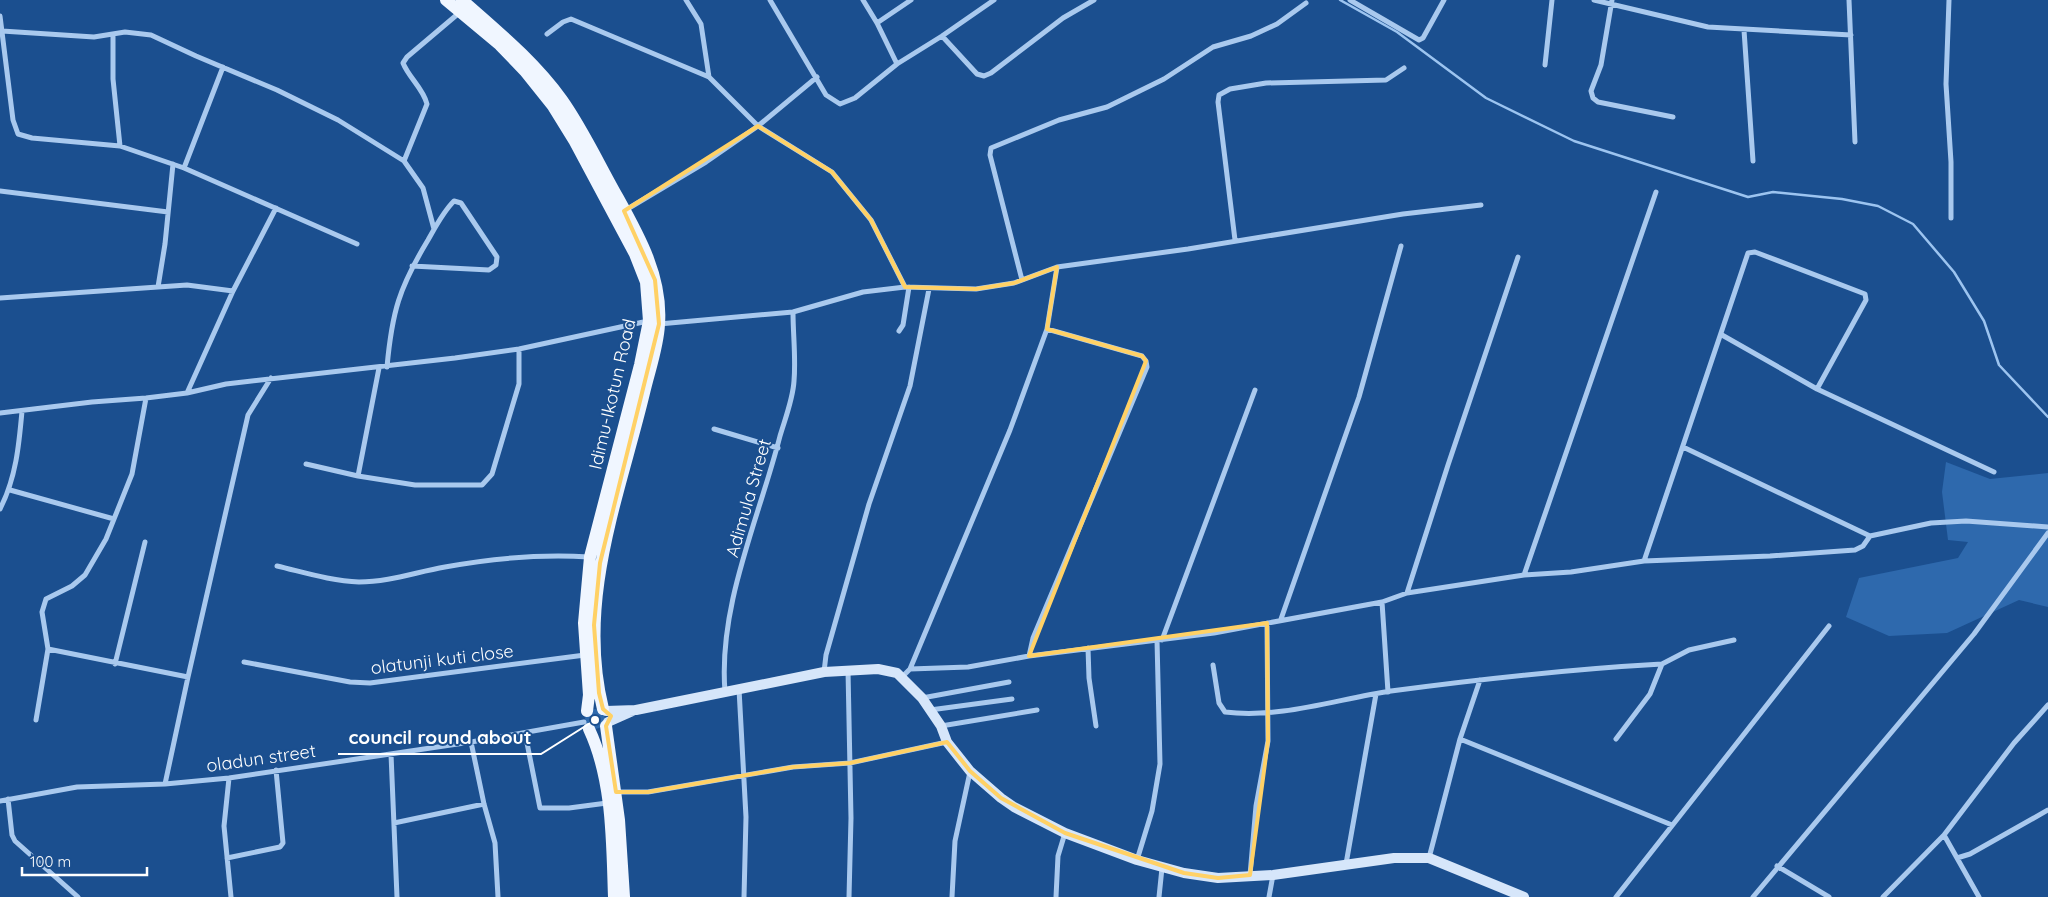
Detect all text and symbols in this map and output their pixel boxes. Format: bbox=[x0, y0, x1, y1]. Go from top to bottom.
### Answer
street label: Idimu-Ikotun Road bbox=[583, 316, 641, 472]
street label: Adimula Street bbox=[720, 436, 776, 560]
street label: olatunji kuti close bbox=[369, 639, 515, 679]
callout: council round about bbox=[338, 720, 541, 754]
text: council round about bbox=[348, 725, 532, 749]
street label: oladun street bbox=[205, 739, 317, 777]
scale bar bbox=[22, 844, 148, 876]
text: 100 m bbox=[30, 852, 71, 871]

